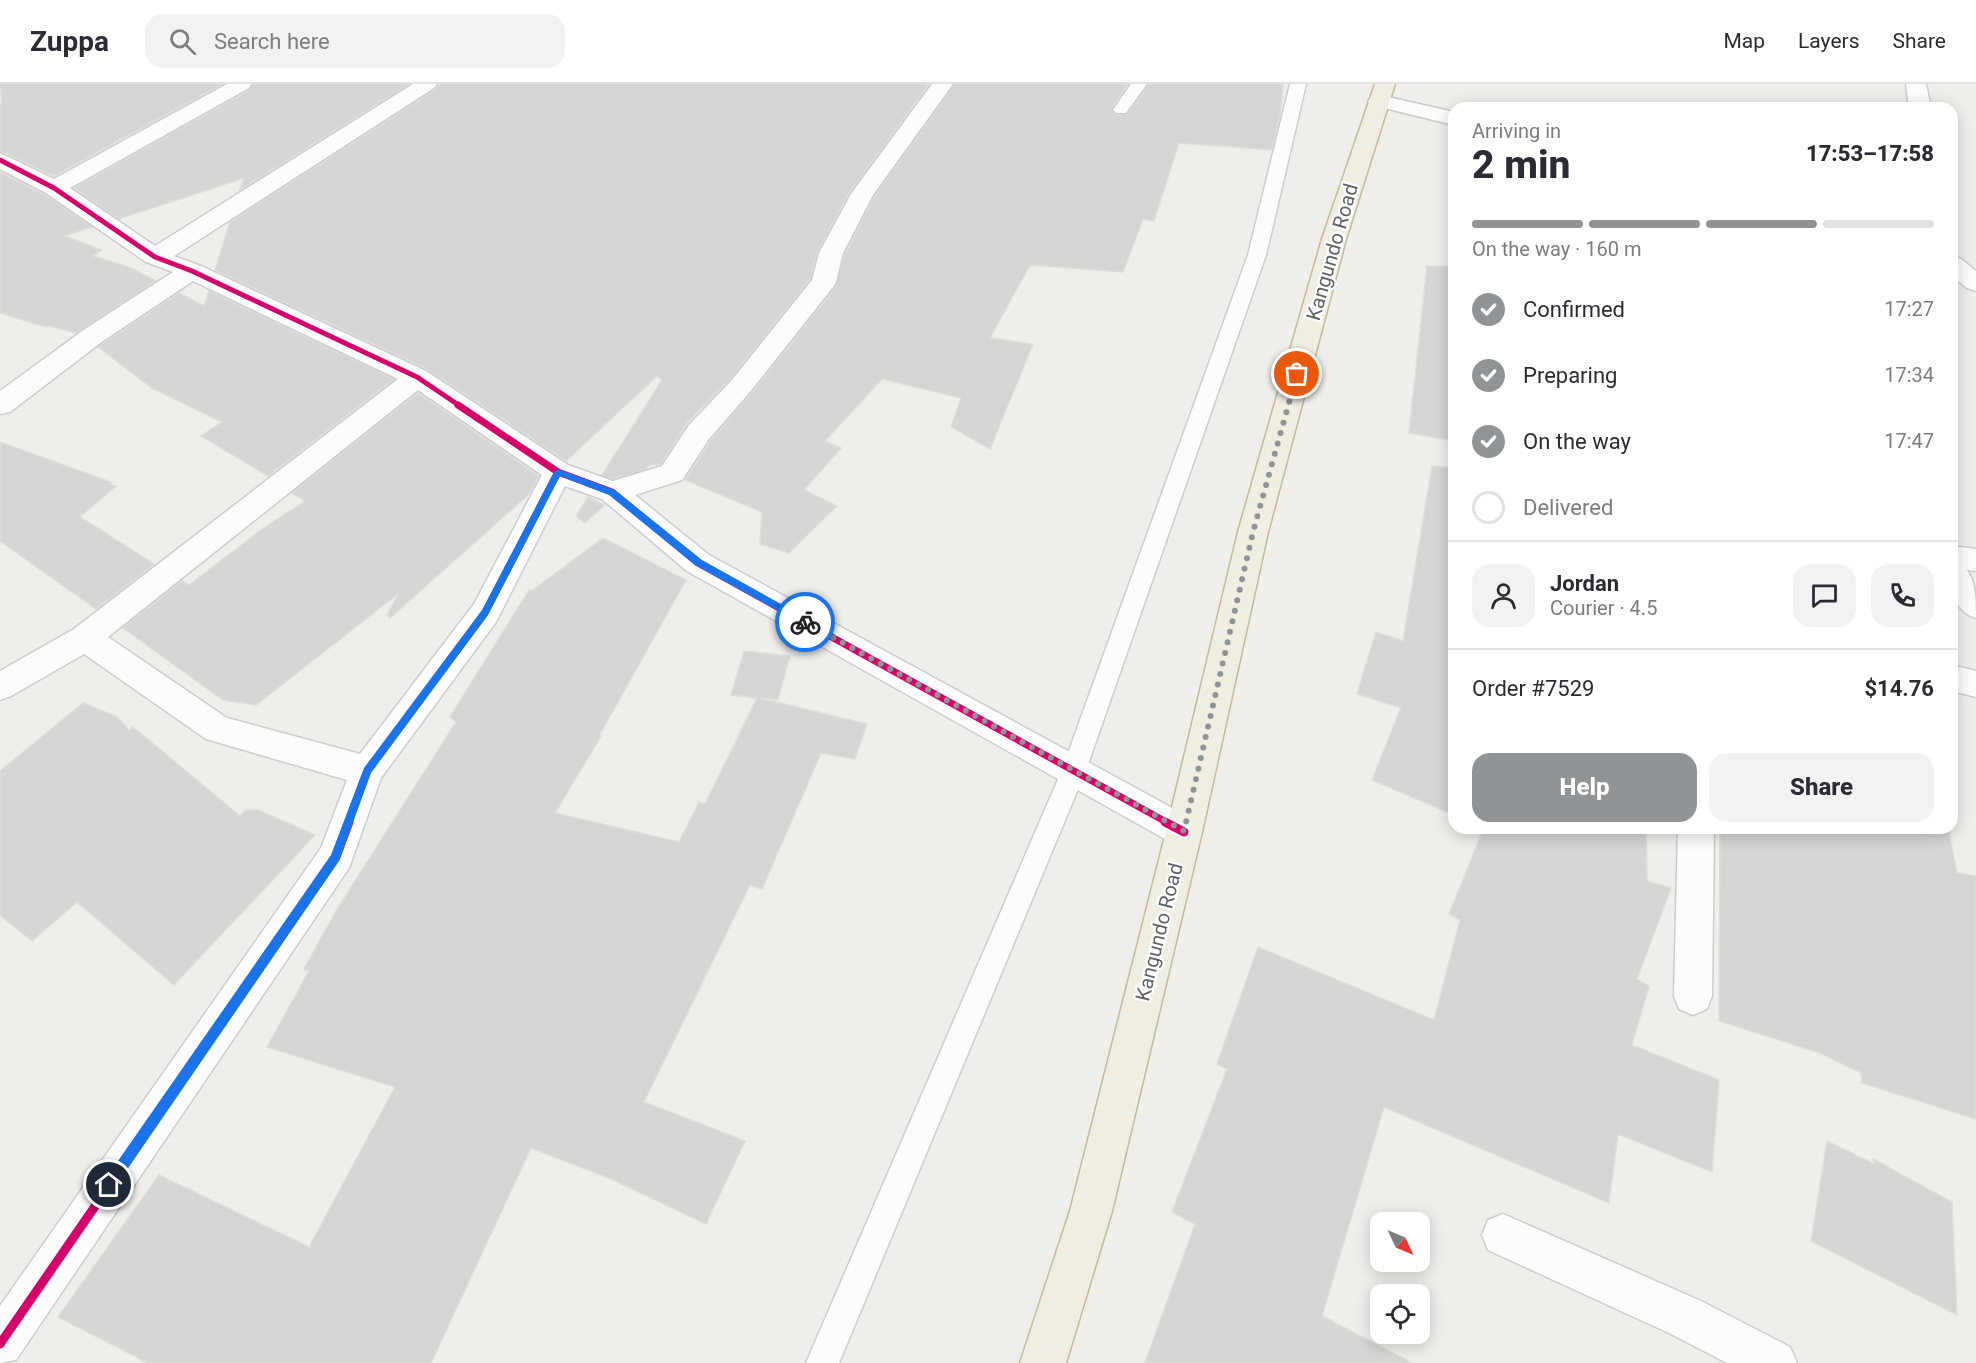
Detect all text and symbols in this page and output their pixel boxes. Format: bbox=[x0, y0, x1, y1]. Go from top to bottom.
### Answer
search box bbox=[145, 14, 565, 68]
text: Zuppa bbox=[30, 25, 109, 58]
icon: search bbox=[166, 25, 199, 58]
text: Search here bbox=[214, 29, 330, 54]
text: Map bbox=[1723, 29, 1765, 53]
text: Layers bbox=[1798, 29, 1859, 53]
text: Share bbox=[1892, 29, 1946, 53]
text: Arriving in bbox=[1472, 119, 1561, 143]
text: 17:53–17:58 bbox=[1806, 141, 1934, 166]
text: 2 min bbox=[1472, 142, 1570, 188]
street label: Kangundo Road bbox=[1301, 181, 1363, 323]
text: On the way · 160 m bbox=[1472, 237, 1641, 261]
icon: check bbox=[1472, 293, 1505, 326]
text: Confirmed bbox=[1523, 297, 1625, 322]
text: 17:27 bbox=[1884, 297, 1934, 321]
pin bbox=[1271, 348, 1322, 399]
icon: bag bbox=[1280, 357, 1313, 390]
icon: check bbox=[1472, 359, 1505, 392]
text: Preparing bbox=[1523, 363, 1617, 388]
text: 17:34 bbox=[1884, 363, 1934, 387]
icon: check bbox=[1472, 425, 1505, 458]
text: On the way bbox=[1523, 429, 1631, 454]
text: 17:47 bbox=[1884, 429, 1934, 453]
text: Delivered bbox=[1523, 495, 1613, 520]
button: person bbox=[1472, 564, 1535, 627]
button: chat bbox=[1793, 564, 1856, 627]
button: phone bbox=[1871, 564, 1934, 627]
text: Jordan bbox=[1550, 571, 1619, 596]
courier bbox=[775, 592, 835, 652]
text: Courier · 4.5 bbox=[1550, 596, 1657, 620]
icon: bike bbox=[789, 606, 822, 639]
text: Order #7529 bbox=[1472, 676, 1594, 701]
text: $14.76 bbox=[1865, 676, 1934, 701]
button: Help bbox=[1472, 753, 1697, 822]
button: Share bbox=[1709, 753, 1934, 822]
street label: Kangundo Road bbox=[1130, 861, 1188, 1003]
pin bbox=[83, 1159, 134, 1210]
icon: home bbox=[92, 1168, 125, 1201]
north arrow bbox=[1370, 1212, 1430, 1272]
map controls bbox=[1370, 1212, 1430, 1344]
button: locate bbox=[1370, 1284, 1430, 1344]

